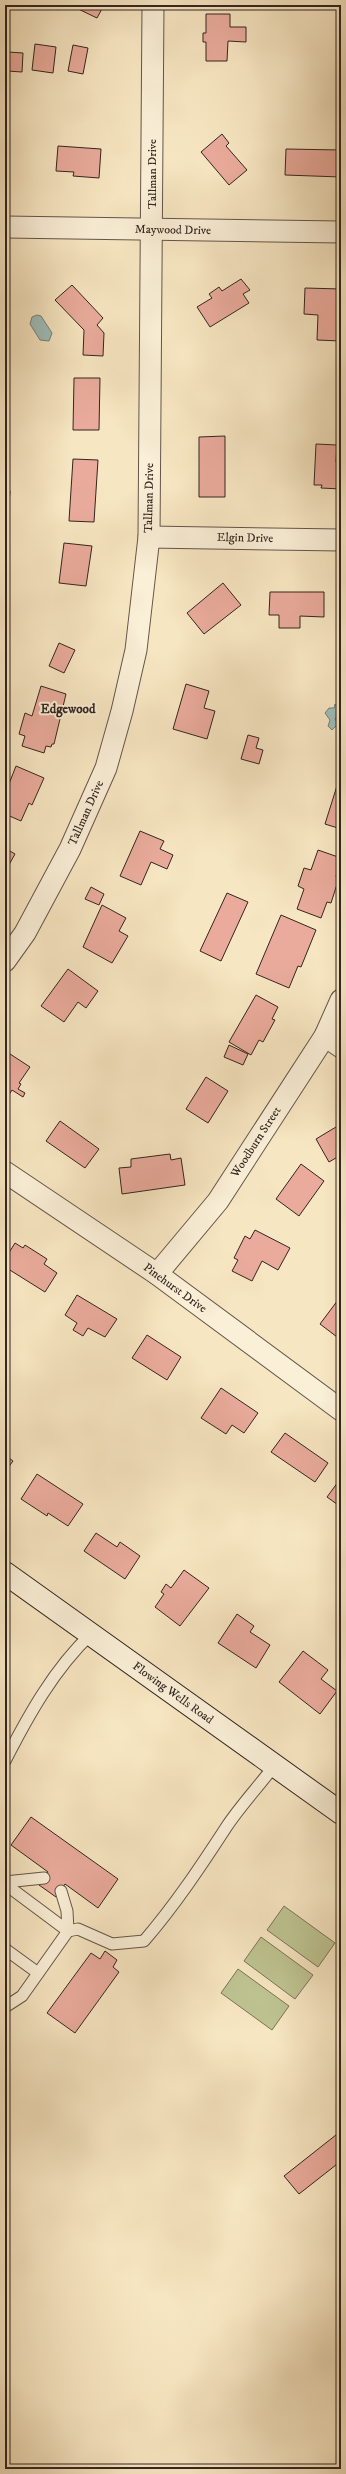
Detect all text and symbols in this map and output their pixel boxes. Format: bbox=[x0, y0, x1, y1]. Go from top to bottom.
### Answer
street label: Tallman Drive bbox=[145, 139, 160, 209]
street label: Maywood Drive bbox=[135, 222, 211, 238]
street label: Tallman Drive bbox=[141, 463, 157, 533]
street label: Elgin Drive bbox=[217, 530, 273, 546]
district label: Edgewood bbox=[41, 701, 96, 718]
street label: Tallman Drive bbox=[65, 778, 107, 848]
street label: Woodburn Street bbox=[227, 1104, 284, 1181]
street label: Pinehurst Drive bbox=[140, 1260, 210, 1316]
street label: Flowing Wells Road bbox=[130, 1659, 216, 1727]

